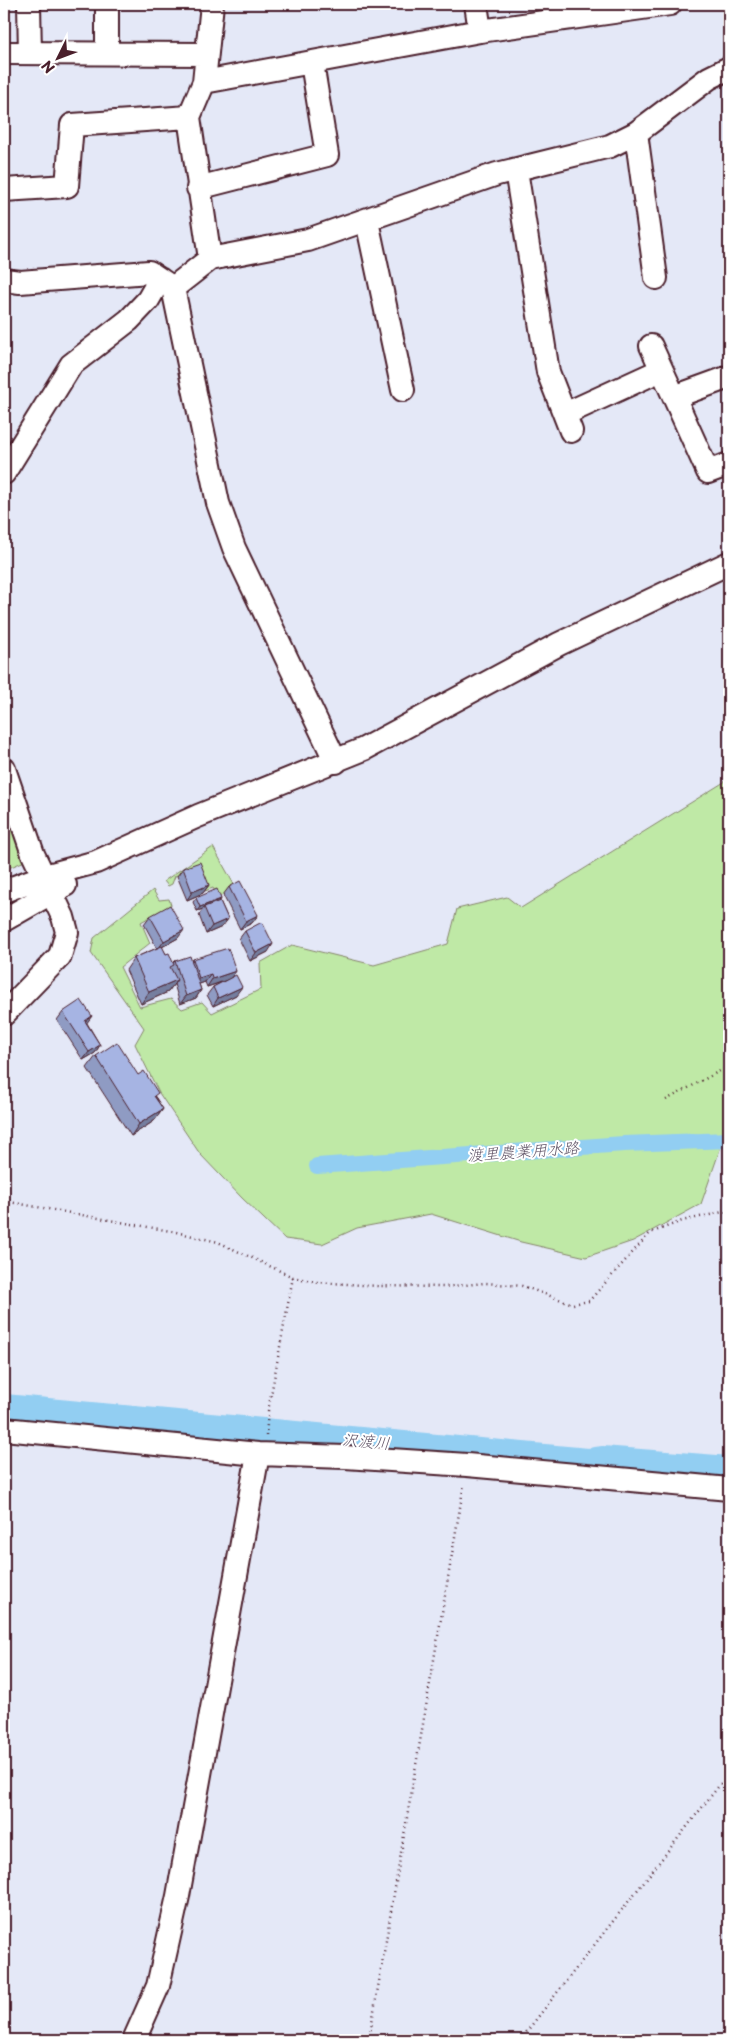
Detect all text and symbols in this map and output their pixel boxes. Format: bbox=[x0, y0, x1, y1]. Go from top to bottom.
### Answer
north arrow bbox=[32, 32, 82, 82]
text: N bbox=[36, 56, 59, 78]
water label: 渡里農業用水路 bbox=[466, 1134, 581, 1166]
water label: 沢渡川 bbox=[341, 1426, 391, 1454]

